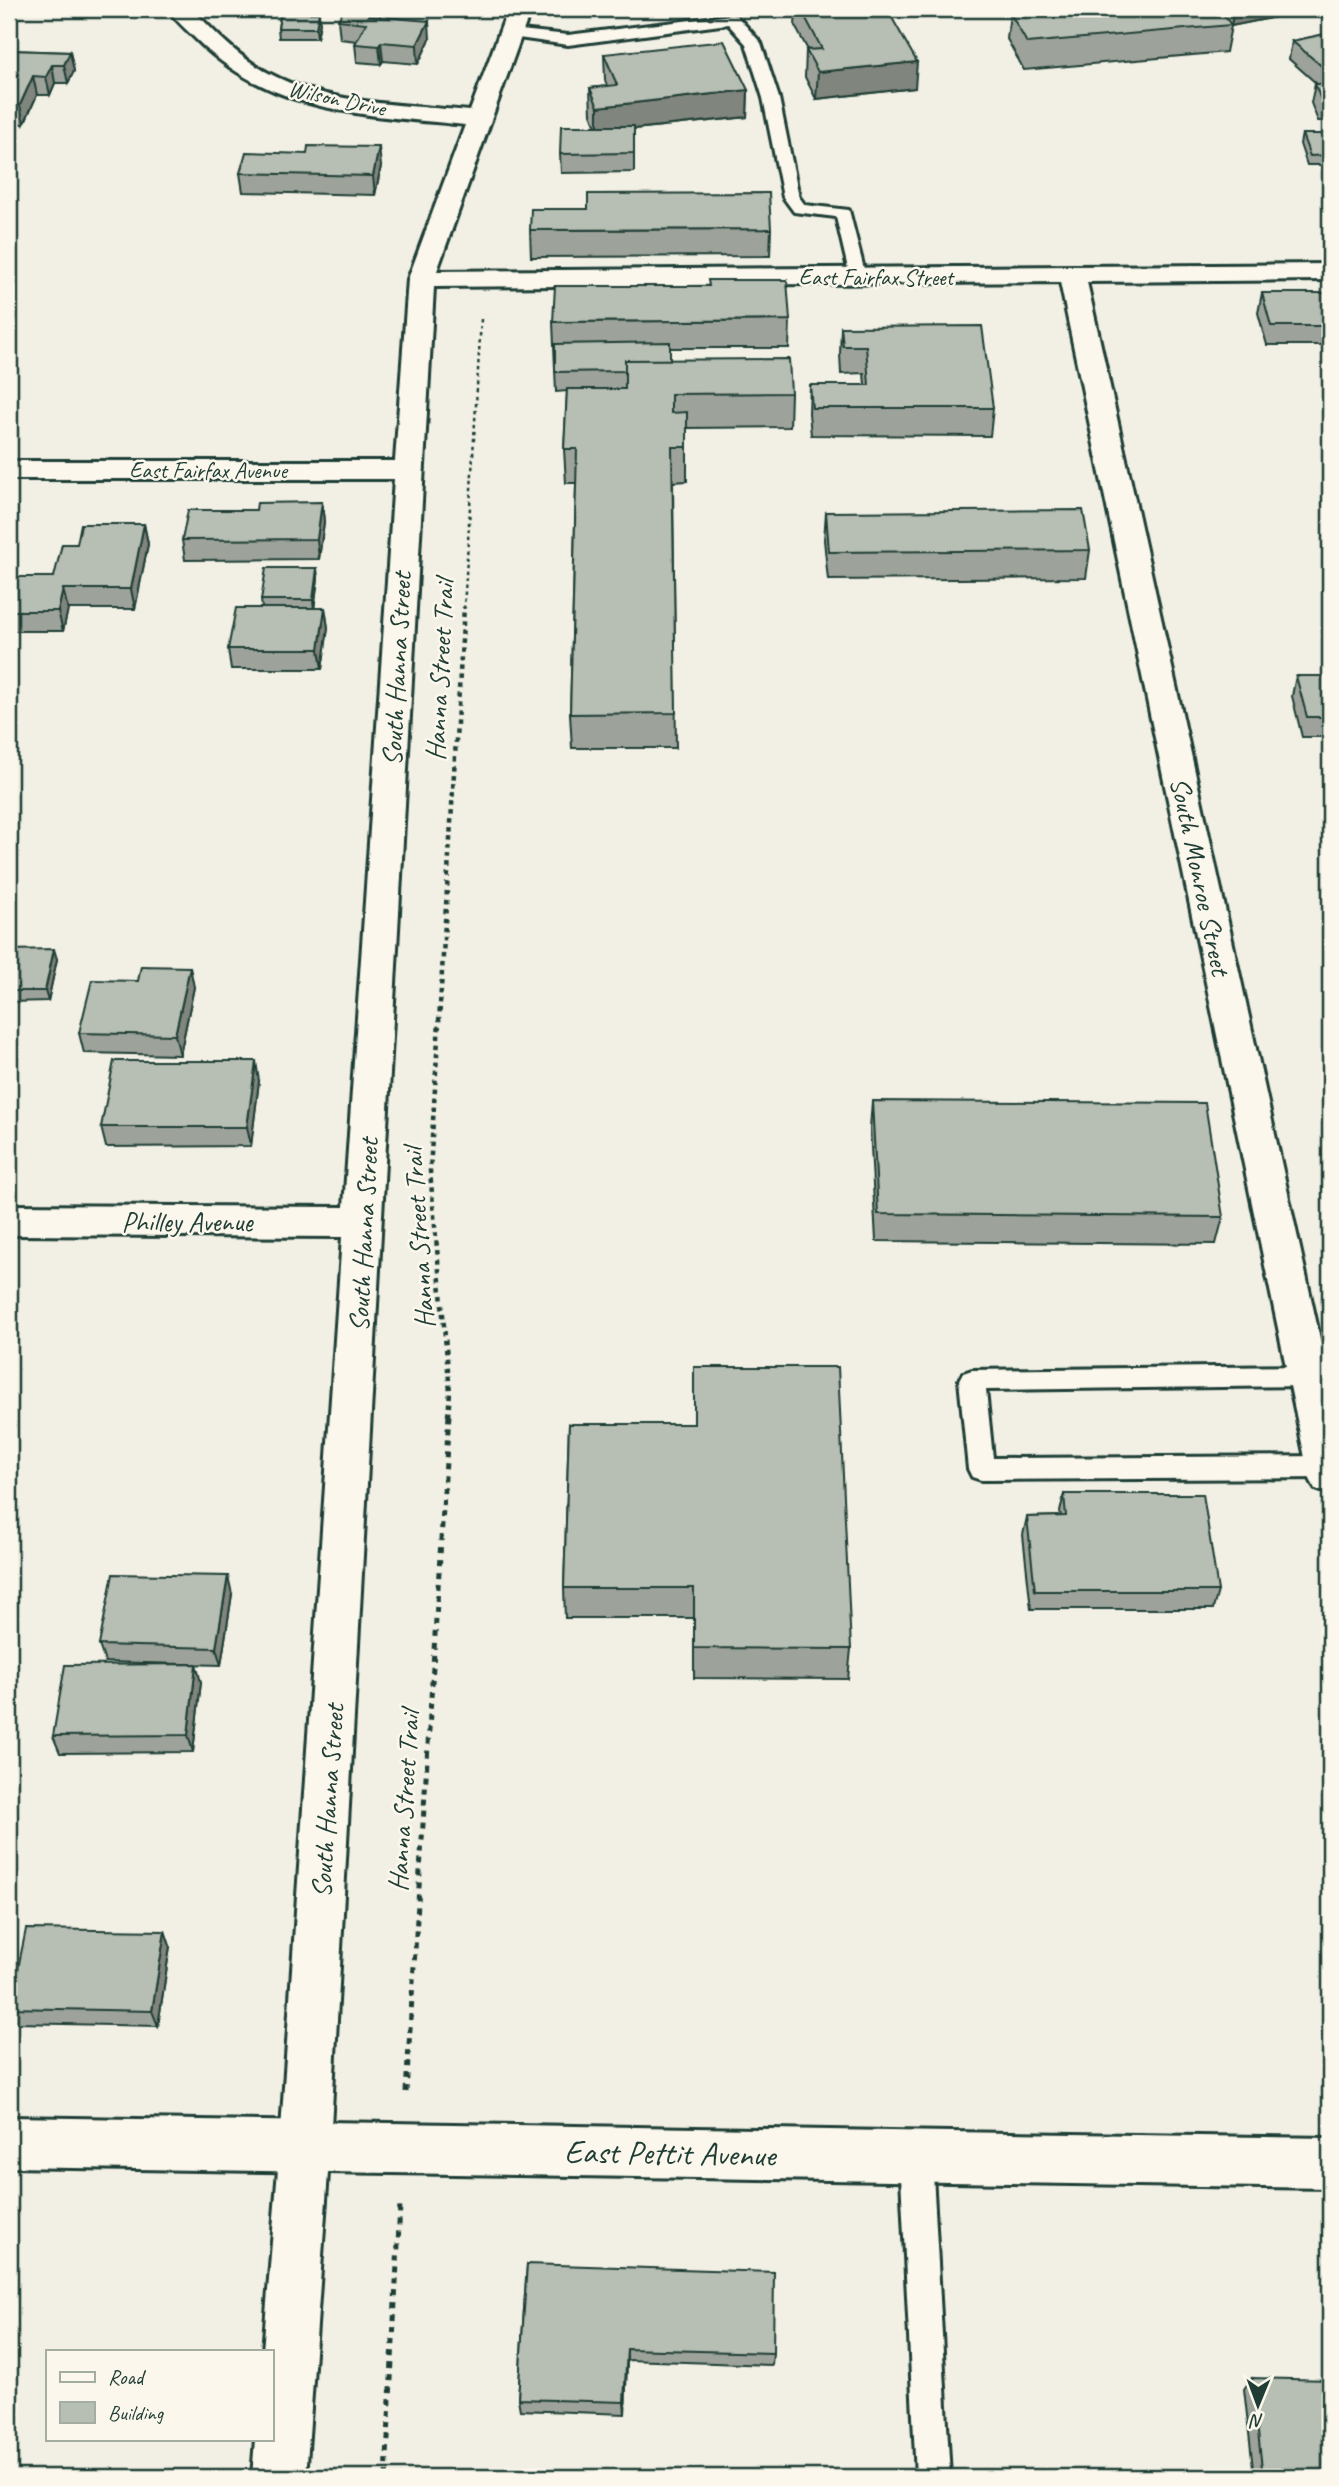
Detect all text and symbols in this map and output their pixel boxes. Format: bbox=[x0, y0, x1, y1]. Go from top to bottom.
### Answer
street label: Wilson Drive bbox=[286, 74, 390, 123]
street label: East Fairfax Street bbox=[799, 263, 956, 292]
street label: East Fairfax Avenue bbox=[129, 456, 288, 485]
street label: South Hanna Street bbox=[374, 569, 419, 767]
street label: Hanna Street Trail bbox=[417, 573, 462, 761]
street label: South Monroe Street bbox=[1162, 774, 1239, 981]
street label: South Hanna Street bbox=[341, 1135, 386, 1333]
street label: Hanna Street Trail bbox=[394, 1141, 442, 1330]
street label: Philley Avenue bbox=[122, 1204, 254, 1239]
street label: South Hanna Street bbox=[303, 1700, 352, 1899]
street label: Hanna Street Trail bbox=[380, 1704, 428, 1893]
street label: East Pettit Avenue bbox=[564, 2130, 778, 2176]
legend bbox=[46, 2350, 273, 2440]
text: Road bbox=[108, 2364, 147, 2390]
north arrow bbox=[1224, 2370, 1294, 2440]
text: Building bbox=[108, 2400, 165, 2426]
text: N bbox=[1248, 2409, 1264, 2433]

